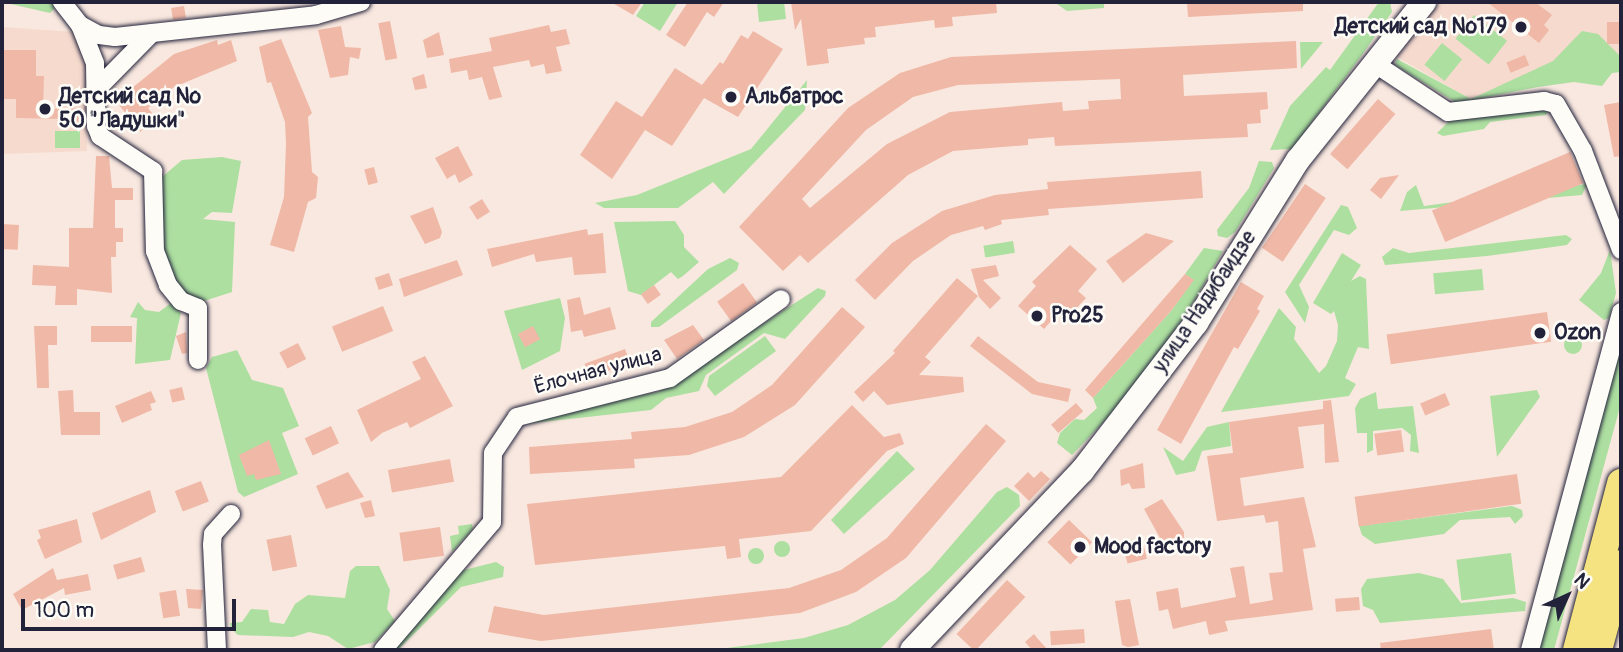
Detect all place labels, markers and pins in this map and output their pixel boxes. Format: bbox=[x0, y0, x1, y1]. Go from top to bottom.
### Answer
place label: Детский сад №179 bbox=[1335, 14, 1507, 40]
marker: Детский сад №179 bbox=[1513, 19, 1529, 35]
place label: Детский сад № 50 "Ладушки" bbox=[59, 84, 201, 134]
place label: Альбатрос bbox=[745, 84, 844, 110]
marker: Альбатрос bbox=[723, 89, 739, 105]
marker: Детский сад № 50 "Ладушки" bbox=[37, 101, 53, 117]
place label: Pro25 bbox=[1051, 303, 1104, 329]
marker: Pro25 bbox=[1029, 308, 1045, 324]
place label: Ozon bbox=[1554, 320, 1601, 346]
marker: Ozon bbox=[1532, 325, 1548, 341]
place label: Mood factory bbox=[1094, 534, 1211, 560]
marker: Mood factory bbox=[1072, 539, 1088, 555]

